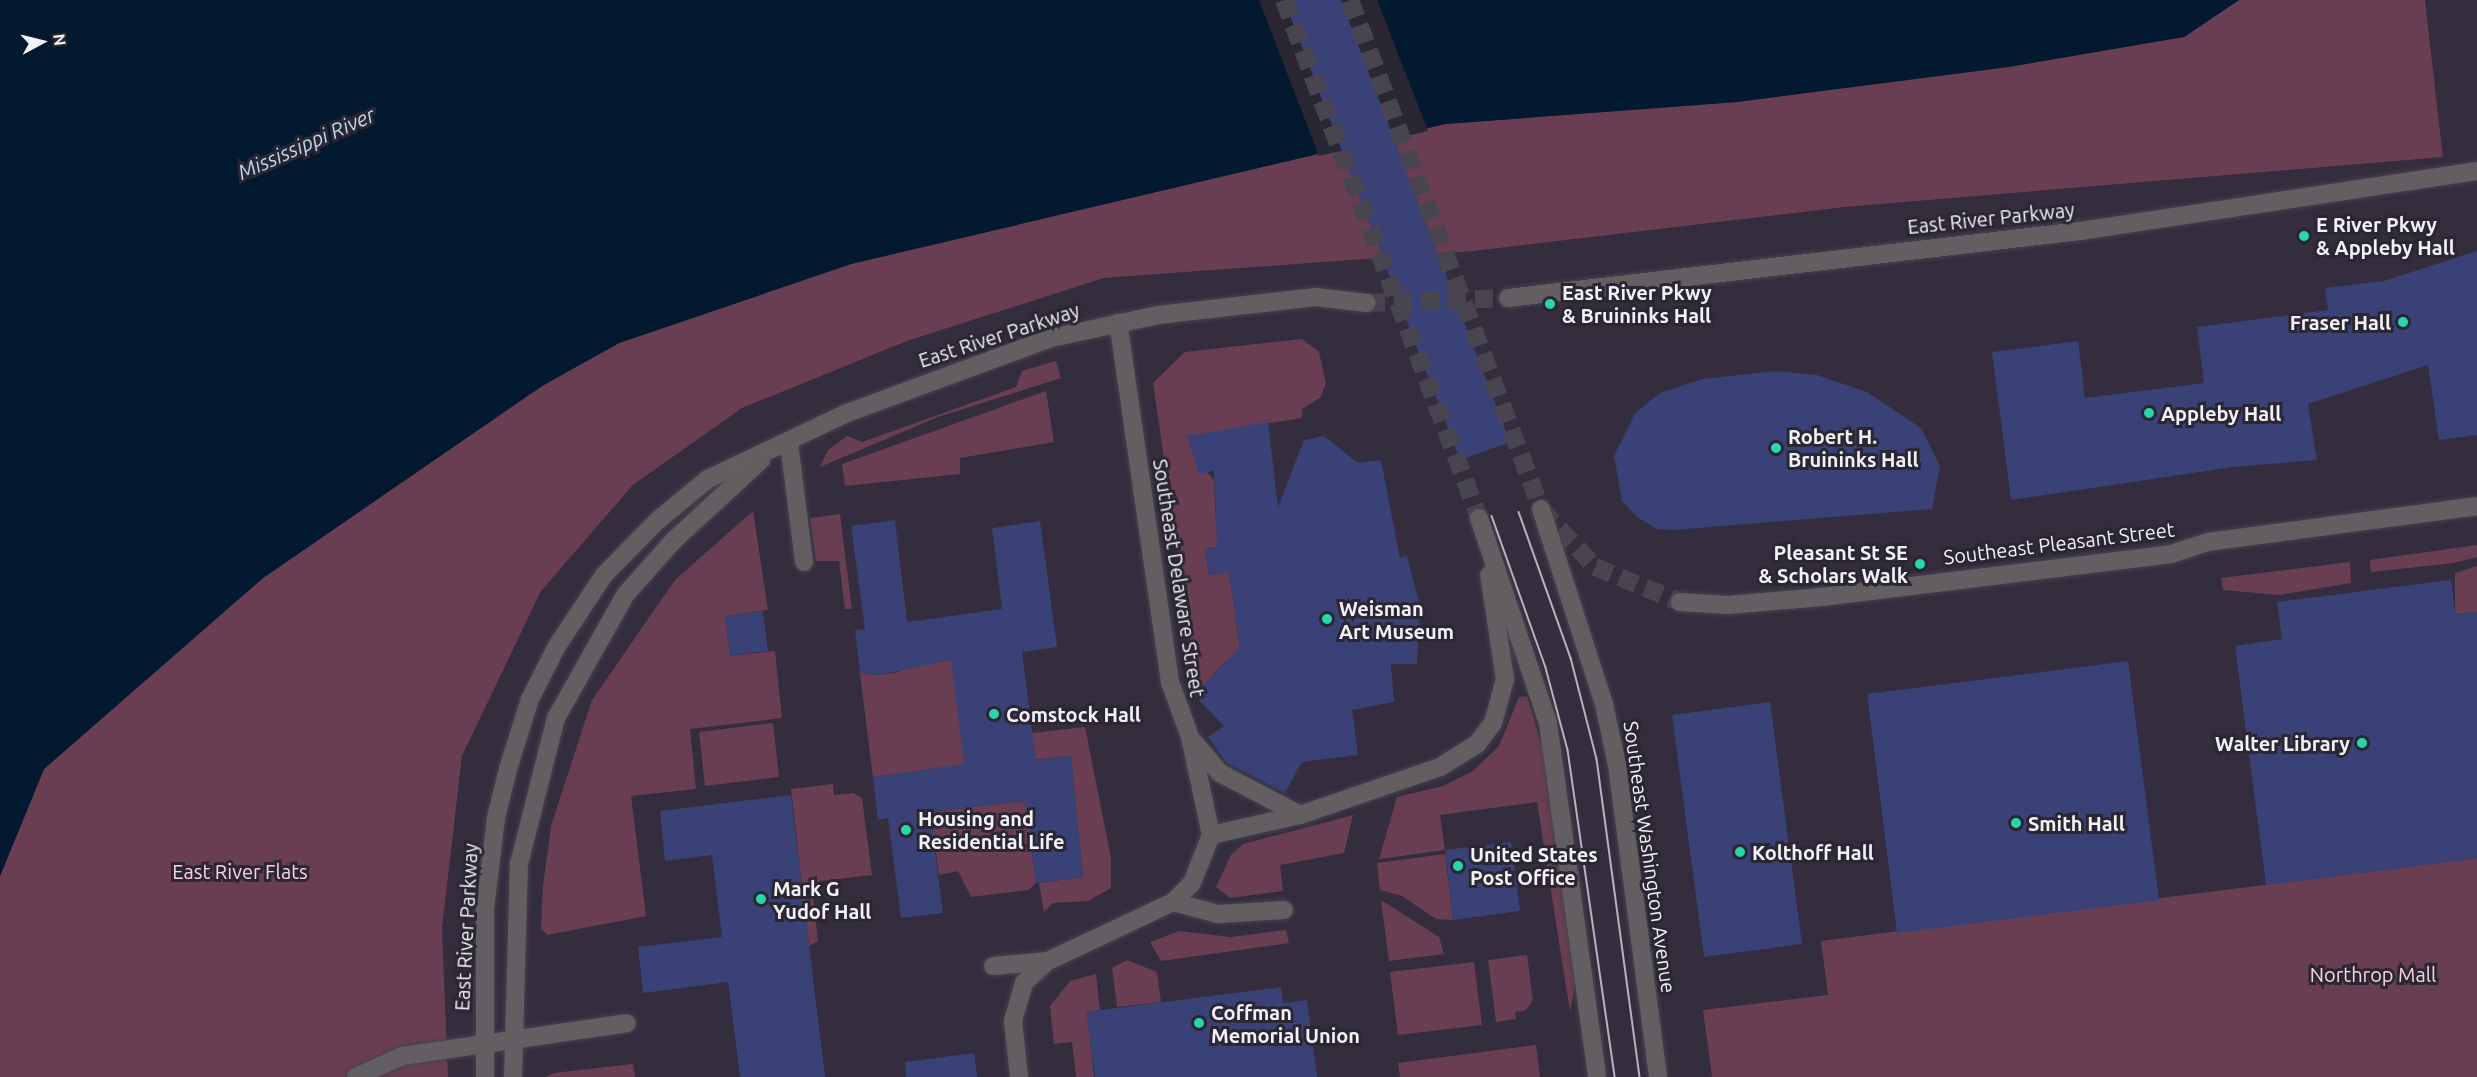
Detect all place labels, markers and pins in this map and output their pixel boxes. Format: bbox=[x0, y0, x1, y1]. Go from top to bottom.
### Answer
place label: E River Pkwy & Appleby Hall bbox=[2316, 213, 2455, 260]
marker: E River Pkwy & Appleby Hall bbox=[2297, 229, 2311, 243]
place label: East River Pkwy & Bruininks Hall bbox=[1562, 280, 1712, 327]
marker: East River Pkwy & Bruininks Hall bbox=[1543, 297, 1557, 311]
place label: Fraser Hall bbox=[2290, 310, 2391, 334]
marker: Fraser Hall bbox=[2396, 315, 2410, 329]
place label: Appleby Hall bbox=[2161, 401, 2281, 425]
marker: Appleby Hall bbox=[2142, 406, 2156, 420]
place label: Robert H. Bruininks Hall bbox=[1788, 424, 1919, 471]
marker: Robert H. Bruininks Hall bbox=[1769, 441, 1783, 455]
place label: Pleasant St SE & Scholars Walk bbox=[1758, 540, 1908, 587]
marker: Pleasant St SE & Scholars Walk bbox=[1913, 557, 1927, 571]
place label: Weisman Art Museum bbox=[1339, 596, 1454, 643]
marker: Weisman Art Museum bbox=[1320, 612, 1334, 626]
place label: Comstock Hall bbox=[1006, 702, 1141, 726]
marker: Comstock Hall bbox=[987, 707, 1001, 721]
place label: Walter Library bbox=[2215, 731, 2350, 755]
marker: Walter Library bbox=[2355, 736, 2369, 750]
place label: Housing and Residential Life bbox=[918, 807, 1064, 854]
place label: Smith Hall bbox=[2028, 811, 2125, 835]
marker: Smith Hall bbox=[2009, 816, 2023, 830]
marker: Housing and Residential Life bbox=[899, 823, 913, 837]
place label: Kolthoff Hall bbox=[1752, 840, 1874, 864]
place label: United States Post Office bbox=[1470, 843, 1598, 890]
marker: Kolthoff Hall bbox=[1733, 845, 1747, 859]
marker: United States Post Office bbox=[1451, 859, 1465, 873]
place label: Mark G Yudof Hall bbox=[773, 876, 871, 923]
marker: Mark G Yudof Hall bbox=[754, 892, 768, 906]
place label: Coffman Memorial Union bbox=[1211, 1000, 1360, 1047]
marker: Coffman Memorial Union bbox=[1192, 1016, 1206, 1030]

